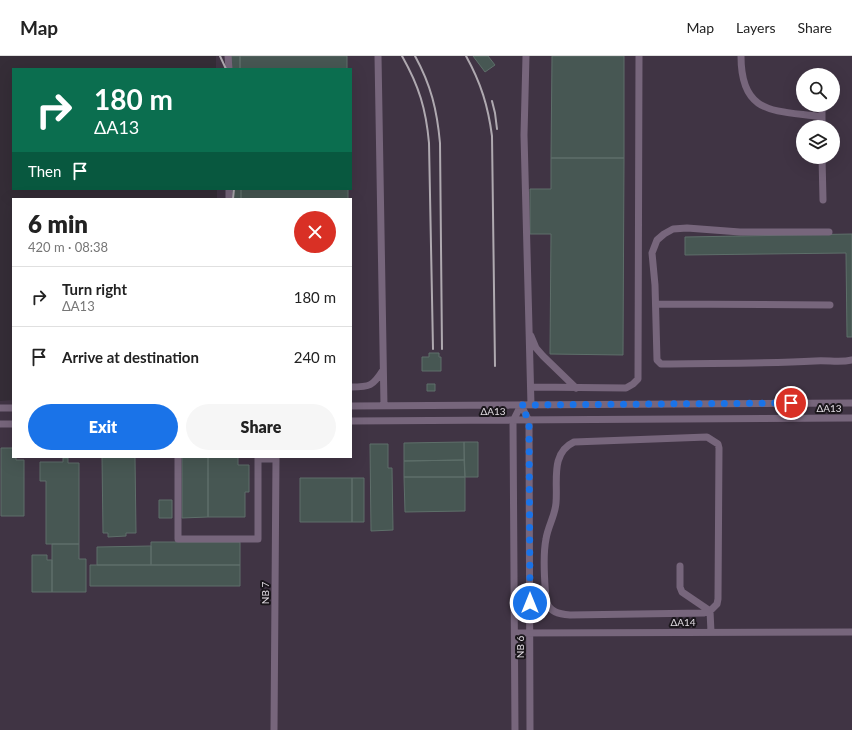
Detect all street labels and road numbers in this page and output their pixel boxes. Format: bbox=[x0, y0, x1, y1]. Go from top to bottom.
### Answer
street label: ΔΑ13 bbox=[816, 402, 842, 414]
street label: ΔΑ13 bbox=[480, 405, 506, 417]
street label: ΝΒ 7 bbox=[259, 582, 271, 604]
street label: ΔΑ14 bbox=[670, 616, 696, 628]
street label: ΝΒ 6 bbox=[514, 636, 526, 658]

